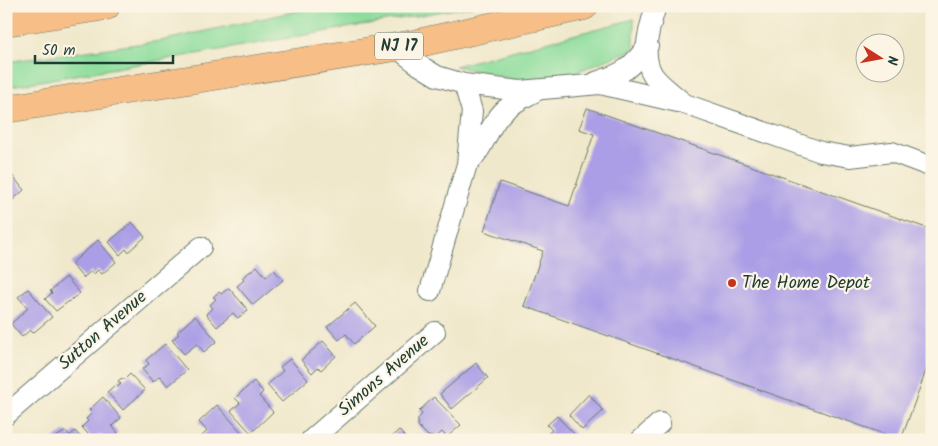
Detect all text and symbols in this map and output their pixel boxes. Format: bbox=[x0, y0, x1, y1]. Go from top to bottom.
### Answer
scale bar bbox=[35, 32, 172, 64]
road number: NJ 17 bbox=[375, 32, 423, 59]
north arrow bbox=[856, 32, 906, 82]
text: 50 m bbox=[42, 39, 76, 63]
text: N bbox=[880, 54, 903, 67]
place label: The Home Depot bbox=[742, 269, 871, 298]
marker: The Home Depot bbox=[726, 277, 738, 289]
street label: Sutton Avenue bbox=[52, 284, 154, 378]
street label: Simons Avenue bbox=[332, 328, 436, 424]

